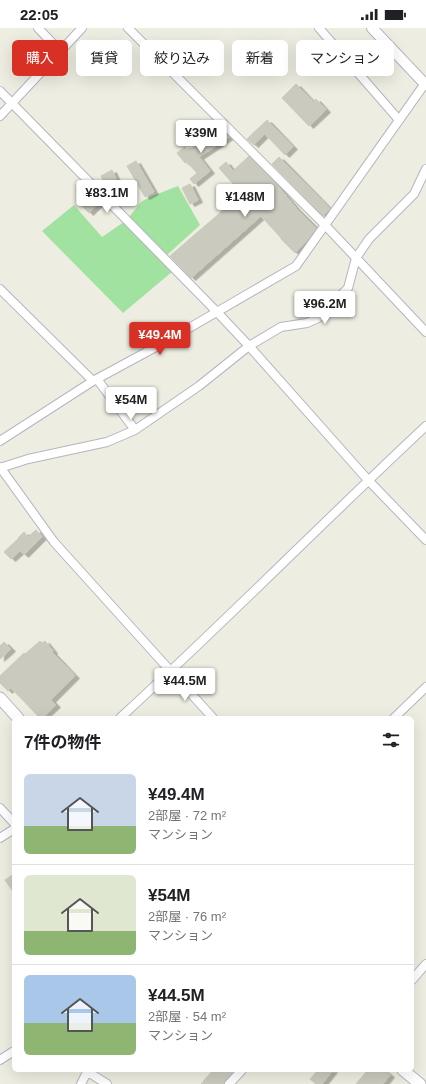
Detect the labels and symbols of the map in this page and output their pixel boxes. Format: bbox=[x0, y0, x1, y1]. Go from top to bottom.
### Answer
pin: ¥39M bbox=[177, 120, 225, 154]
pin: ¥83.1M bbox=[74, 180, 140, 214]
pin: ¥148M bbox=[217, 184, 273, 218]
pin: ¥96.2M bbox=[292, 291, 358, 325]
pin: ¥49.4M bbox=[127, 322, 193, 356]
pin: ¥54M bbox=[107, 387, 155, 421]
pin: ¥44.5M bbox=[152, 668, 218, 702]

